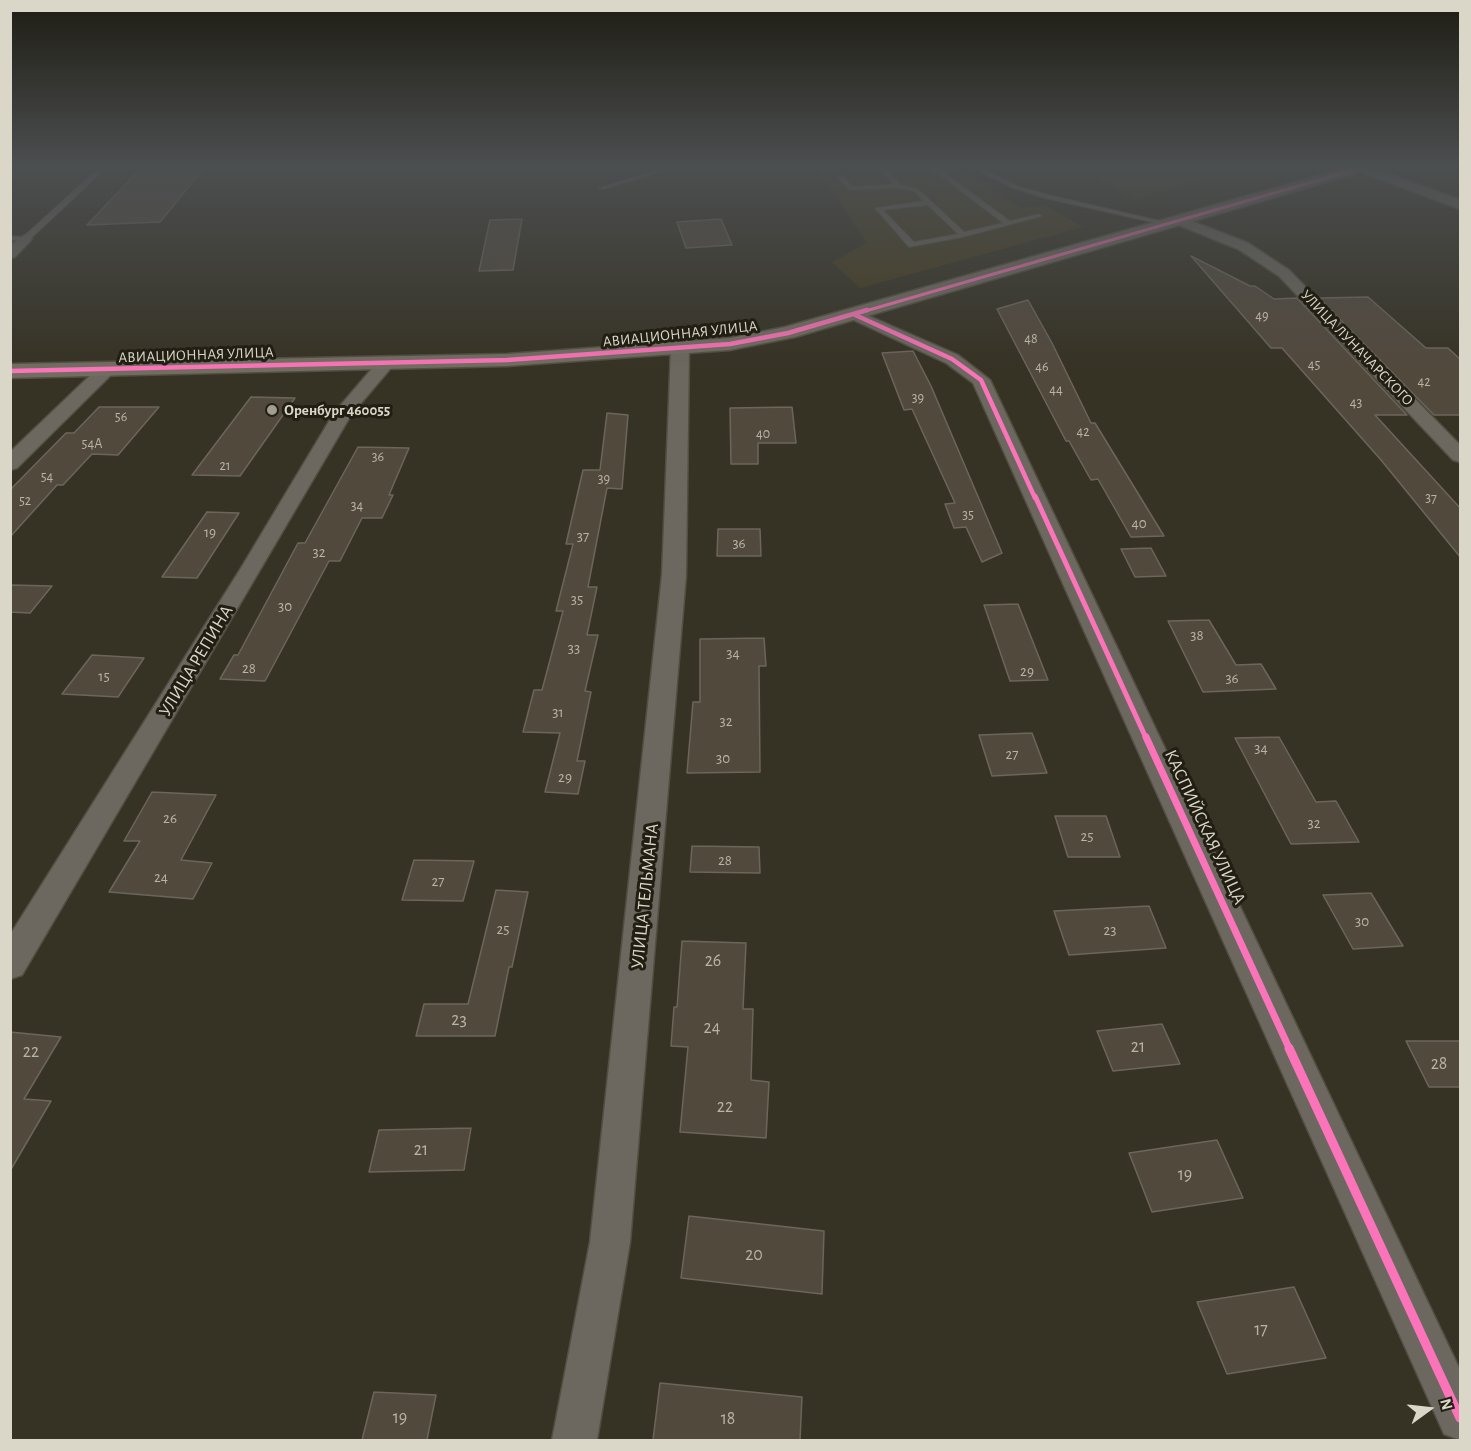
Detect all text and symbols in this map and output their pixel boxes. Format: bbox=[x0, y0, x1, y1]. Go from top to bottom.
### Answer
street label: УЛИЦА ЛУНАЧАРСКОГО bbox=[1297, 286, 1417, 410]
house number: 49 bbox=[1255, 308, 1269, 324]
street label: АВИАЦИОННАЯ УЛИЦА bbox=[602, 317, 758, 351]
house number: 48 bbox=[1024, 331, 1038, 347]
street label: АВИАЦИОННАЯ УЛИЦА bbox=[118, 343, 274, 367]
house number: 45 bbox=[1308, 357, 1320, 373]
house number: 46 bbox=[1035, 359, 1049, 375]
house number: 42 bbox=[1417, 374, 1431, 390]
house number: 44 bbox=[1049, 382, 1063, 398]
house number: 39 bbox=[912, 390, 924, 406]
house number: 43 bbox=[1350, 395, 1362, 411]
place label: Оренбург 460055 bbox=[284, 401, 390, 419]
marker: Оренбург 460055 bbox=[265, 403, 279, 417]
house number: 56 bbox=[115, 409, 127, 425]
house number: 42 bbox=[1076, 424, 1090, 440]
house number: 40 bbox=[756, 426, 770, 442]
house number: 54А bbox=[82, 436, 102, 452]
house number: 36 bbox=[372, 449, 384, 465]
house number: 21 bbox=[219, 458, 231, 474]
house number: 54 bbox=[41, 469, 53, 485]
house number: 39 bbox=[598, 471, 610, 487]
house number: 37 bbox=[1425, 490, 1437, 506]
house number: 52 bbox=[19, 493, 31, 509]
house number: 34 bbox=[351, 498, 363, 514]
house number: 35 bbox=[962, 507, 974, 523]
house number: 40 bbox=[1131, 514, 1147, 532]
house number: 19 bbox=[204, 523, 216, 541]
house number: 37 bbox=[577, 527, 589, 545]
house number: 36 bbox=[732, 534, 746, 552]
house number: 32 bbox=[312, 543, 326, 561]
house number: 35 bbox=[571, 590, 583, 608]
house number: 30 bbox=[278, 597, 292, 615]
street label: УЛИЦА РЕПИНА bbox=[154, 601, 238, 721]
house number: 38 bbox=[1190, 626, 1204, 644]
house number: 33 bbox=[568, 639, 580, 657]
house number: 34 bbox=[726, 644, 740, 662]
house number: 28 bbox=[242, 659, 256, 677]
house number: 29 bbox=[1020, 662, 1034, 680]
house number: 15 bbox=[98, 667, 110, 685]
house number: 36 bbox=[1225, 669, 1239, 687]
house number: 31 bbox=[552, 703, 564, 721]
house number: 32 bbox=[719, 712, 733, 730]
house number: 34 bbox=[1254, 739, 1268, 757]
house number: 27 bbox=[1005, 745, 1019, 763]
street label: КАСПИЙСКАЯ УЛИЦА bbox=[1160, 746, 1250, 908]
house number: 30 bbox=[716, 749, 730, 767]
house number: 29 bbox=[558, 768, 572, 786]
house number: 26 bbox=[163, 809, 177, 827]
house number: 32 bbox=[1307, 814, 1321, 832]
street label: УЛИЦА ТЕЛЬМАНА bbox=[627, 822, 663, 970]
house number: 25 bbox=[1080, 827, 1094, 845]
house number: 28 bbox=[718, 851, 732, 869]
house number: 24 bbox=[154, 868, 168, 886]
house number: 27 bbox=[431, 872, 445, 890]
house number: 30 bbox=[1355, 912, 1369, 930]
house number: 25 bbox=[496, 920, 510, 938]
house number: 23 bbox=[1103, 921, 1117, 939]
house number: 26 bbox=[705, 950, 721, 972]
house number: 23 bbox=[451, 1009, 467, 1031]
house number: 24 bbox=[704, 1017, 720, 1039]
house number: 21 bbox=[1131, 1036, 1145, 1058]
house number: 22 bbox=[23, 1041, 39, 1063]
house number: 28 bbox=[1431, 1053, 1447, 1075]
house number: 22 bbox=[717, 1096, 733, 1118]
house number: 21 bbox=[414, 1139, 428, 1161]
house number: 19 bbox=[1178, 1164, 1192, 1186]
house number: 20 bbox=[745, 1244, 763, 1266]
house number: 17 bbox=[1254, 1319, 1268, 1341]
north arrow bbox=[1399, 1379, 1459, 1439]
text: N bbox=[1437, 1397, 1456, 1412]
house number: 19 bbox=[393, 1407, 407, 1429]
house number: 18 bbox=[721, 1408, 735, 1430]

